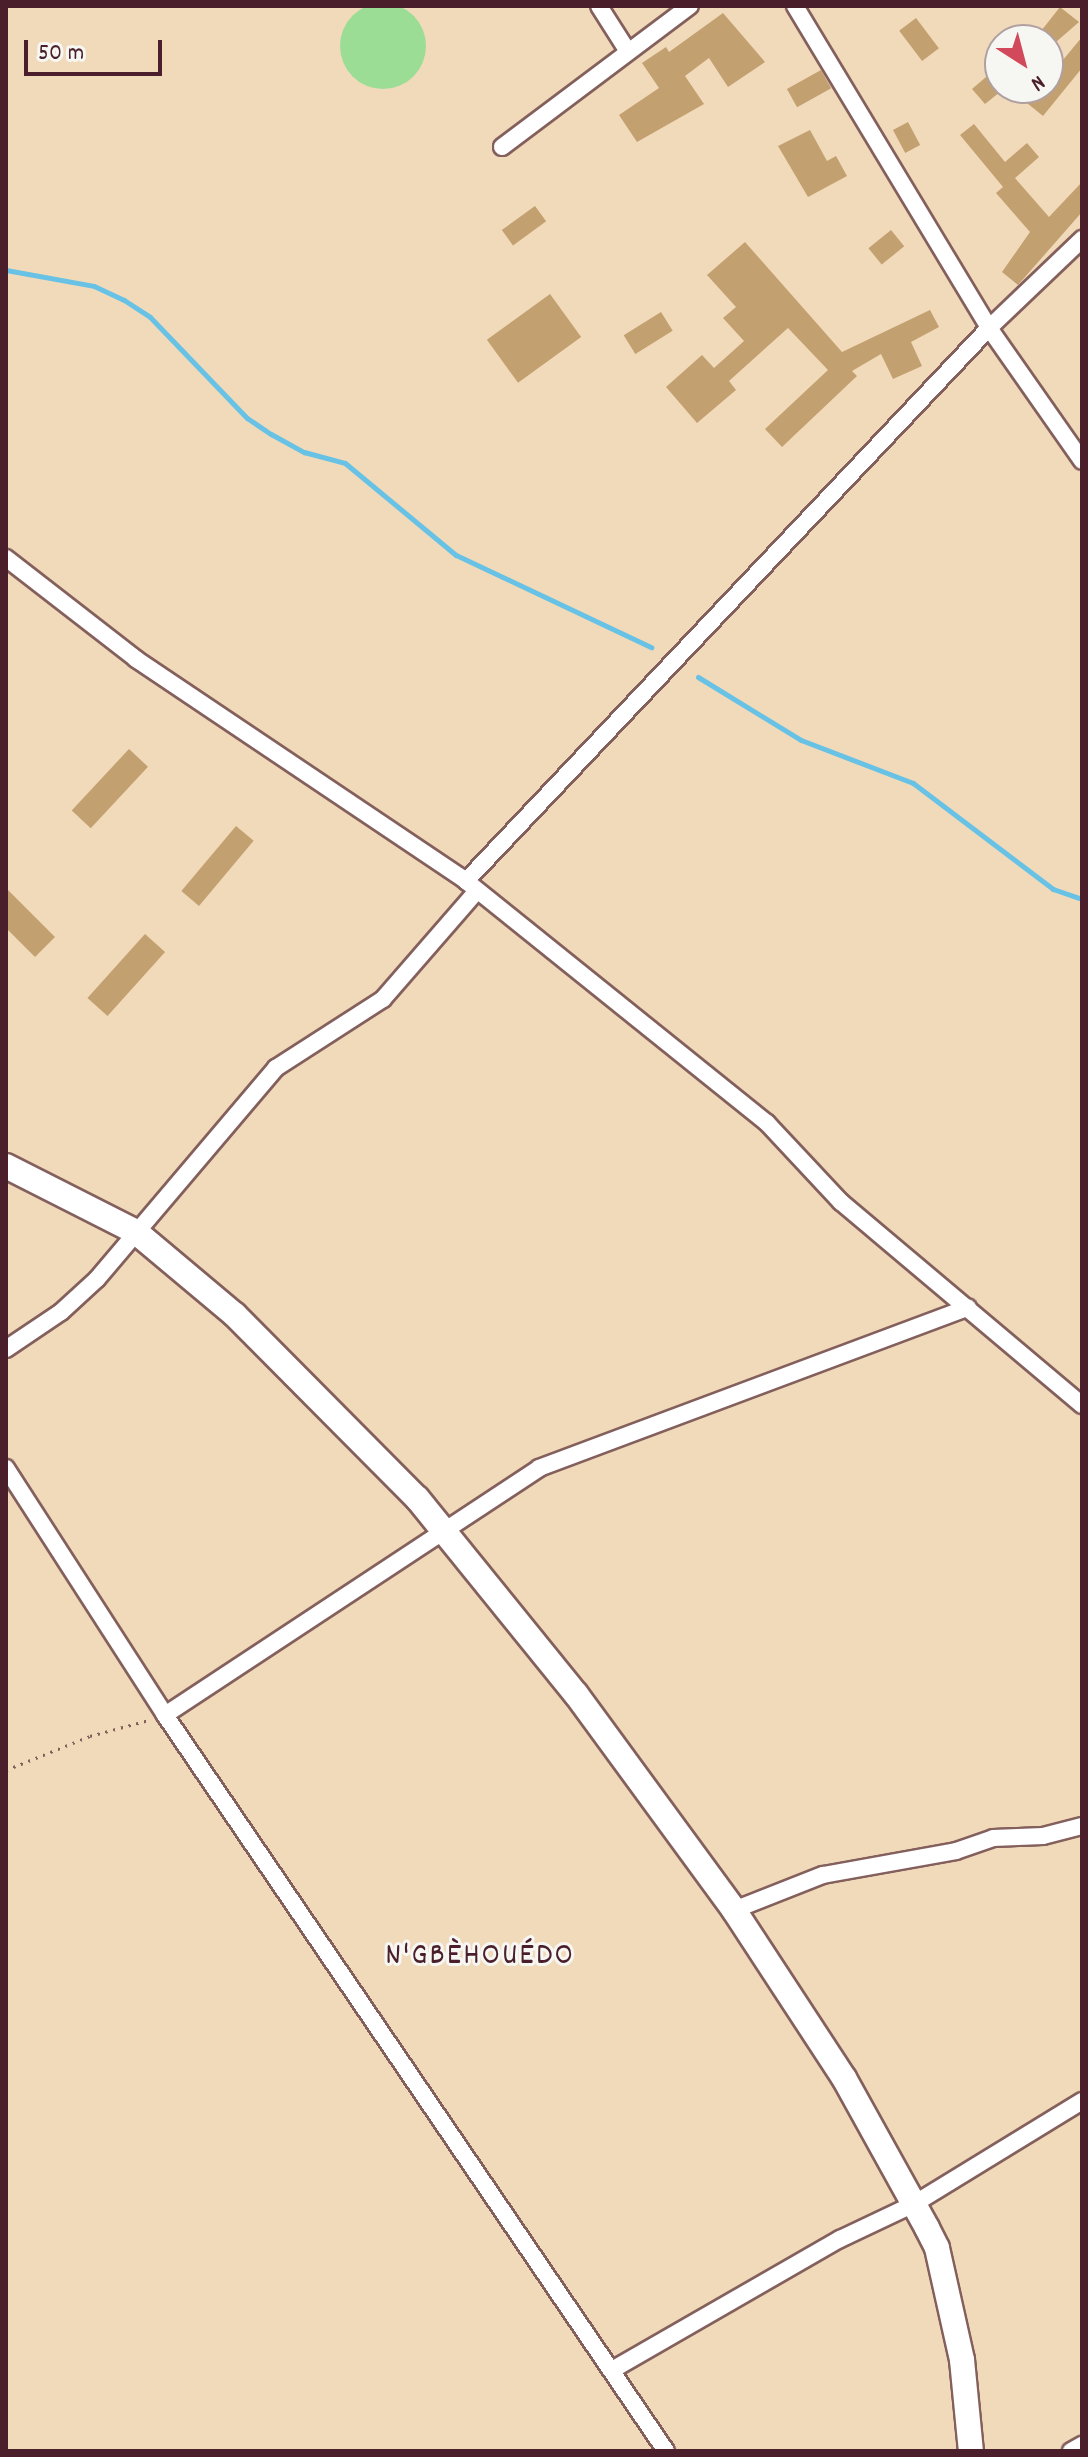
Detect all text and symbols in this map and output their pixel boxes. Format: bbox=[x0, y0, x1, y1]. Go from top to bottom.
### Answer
scale bar bbox=[28, 24, 166, 74]
north arrow bbox=[984, 24, 1064, 104]
text: 50 m bbox=[38, 37, 84, 71]
text: N bbox=[1024, 66, 1051, 98]
district label: N'GBÈHOUÉDO bbox=[385, 1938, 575, 1976]

